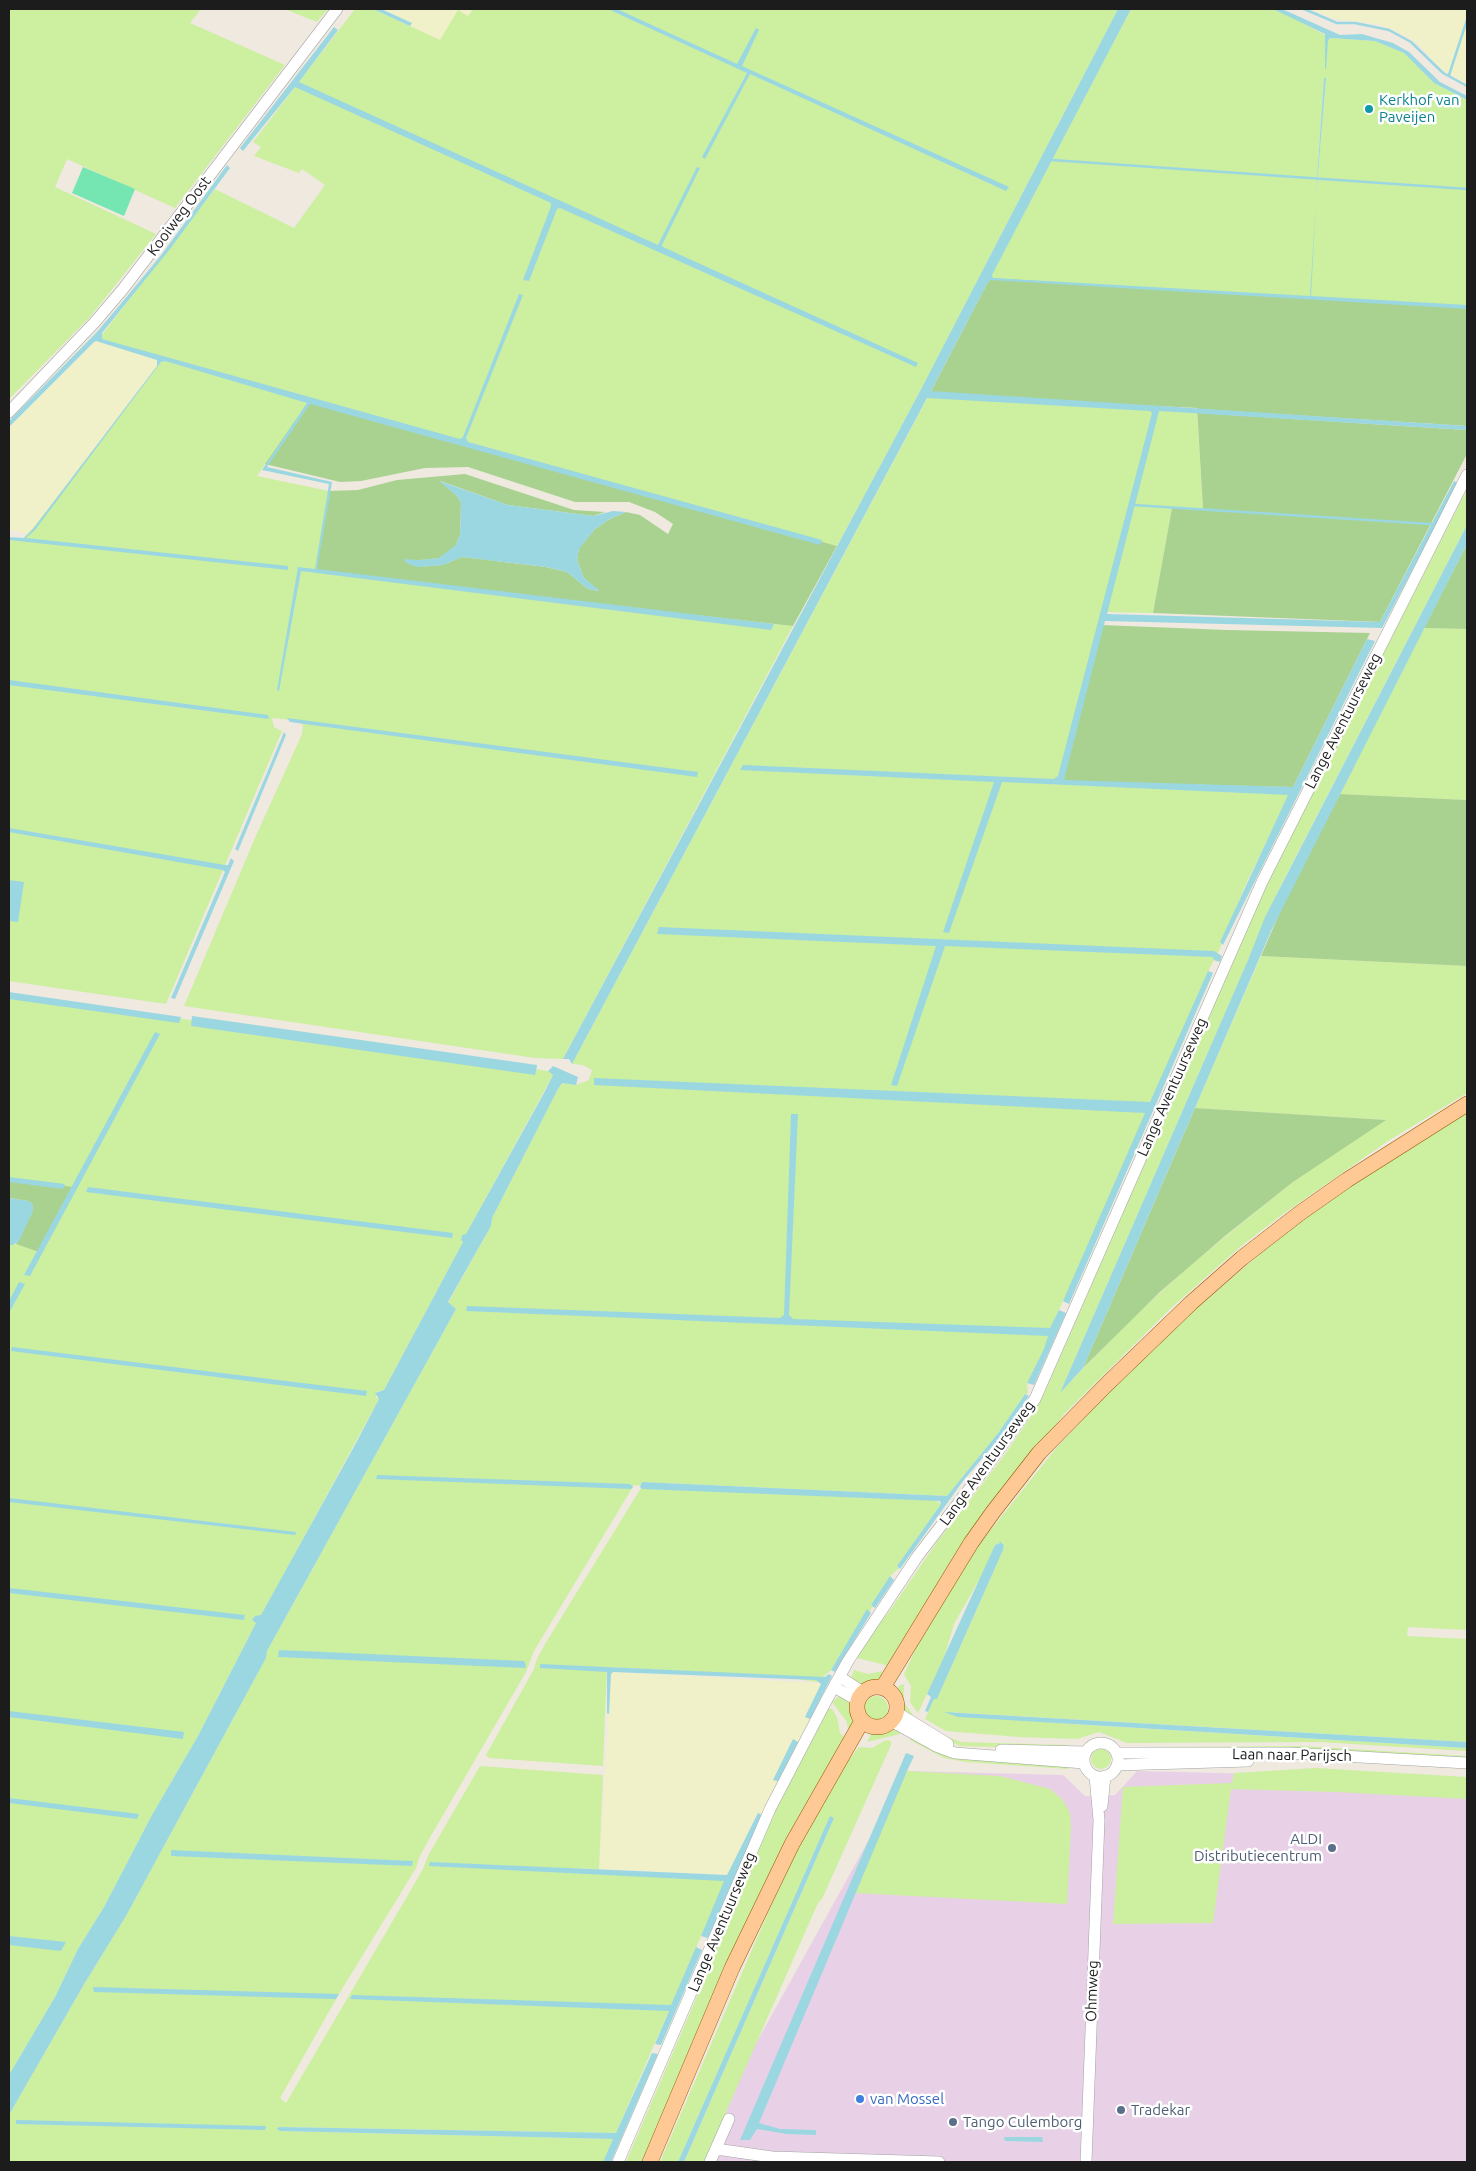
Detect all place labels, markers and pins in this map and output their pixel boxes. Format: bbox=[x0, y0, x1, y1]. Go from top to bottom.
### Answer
place label: Kerkhof van Paveijen bbox=[1379, 91, 1460, 126]
marker: Kerkhof van Paveijen bbox=[1363, 103, 1375, 115]
place label: ALDI Distributiecentrum bbox=[1194, 1830, 1322, 1865]
marker: ALDI Distributiecentrum bbox=[1326, 1842, 1338, 1854]
place label: van Mossel bbox=[870, 2090, 944, 2108]
marker: van Mossel bbox=[854, 2093, 866, 2105]
place label: Tradekar bbox=[1131, 2101, 1190, 2119]
marker: Tradekar bbox=[1115, 2104, 1127, 2116]
place label: Tango Culemborg bbox=[963, 2113, 1082, 2131]
marker: Tango Culemborg bbox=[947, 2116, 959, 2128]

